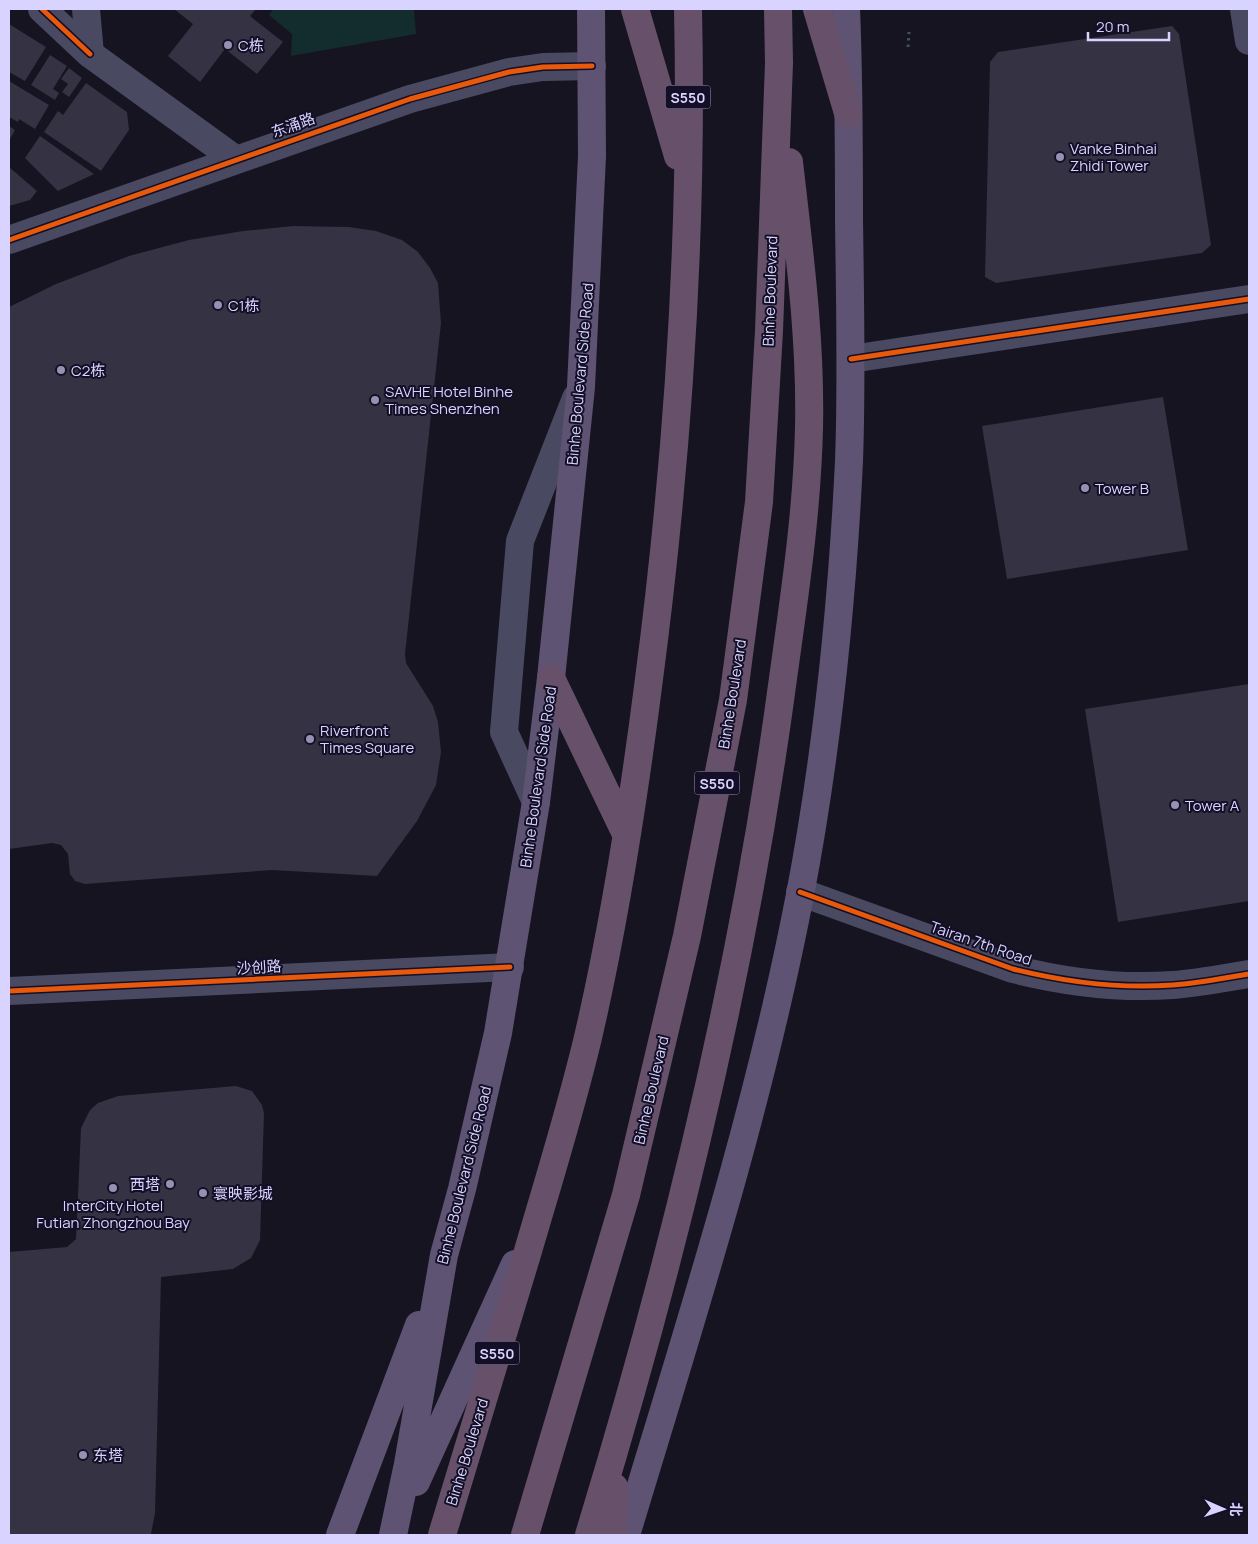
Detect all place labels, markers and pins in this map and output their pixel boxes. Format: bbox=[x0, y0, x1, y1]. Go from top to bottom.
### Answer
place label: C栋 bbox=[238, 35, 264, 56]
marker: C栋 bbox=[222, 39, 234, 51]
place label: Vanke Binhai Zhidi Tower bbox=[1070, 138, 1157, 176]
marker: Vanke Binhai Zhidi Tower bbox=[1054, 151, 1066, 163]
place label: C1栋 bbox=[228, 295, 260, 316]
marker: C1栋 bbox=[212, 299, 224, 311]
place label: C2栋 bbox=[71, 360, 105, 381]
marker: C2栋 bbox=[55, 364, 67, 376]
place label: SAVHE Hotel Binhe Times Shenzhen bbox=[385, 381, 513, 419]
marker: SAVHE Hotel Binhe Times Shenzhen bbox=[369, 394, 381, 406]
place label: Tower B bbox=[1095, 478, 1149, 499]
marker: Tower B bbox=[1079, 482, 1091, 494]
place label: Riverfront Times Square bbox=[320, 720, 414, 758]
marker: Riverfront Times Square bbox=[304, 733, 316, 745]
place label: Tower A bbox=[1185, 795, 1240, 816]
marker: Tower A bbox=[1169, 799, 1181, 811]
place label: 西塔 bbox=[130, 1174, 160, 1195]
marker: 西塔 bbox=[164, 1178, 176, 1190]
marker: InterCity Hotel Futian Zhongzhou Bay bbox=[107, 1182, 119, 1194]
place label: 寰映影城 bbox=[213, 1183, 273, 1204]
marker: 寰映影城 bbox=[197, 1187, 209, 1199]
place label: InterCity Hotel Futian Zhongzhou Bay bbox=[36, 1195, 190, 1233]
place label: 东塔 bbox=[93, 1445, 123, 1466]
marker: 东塔 bbox=[77, 1449, 89, 1461]

